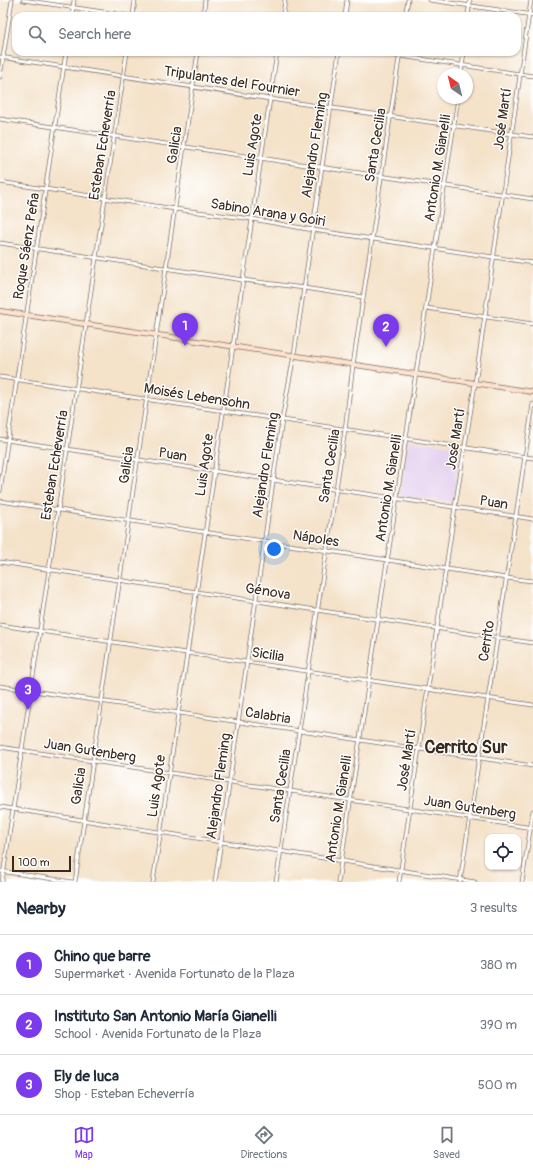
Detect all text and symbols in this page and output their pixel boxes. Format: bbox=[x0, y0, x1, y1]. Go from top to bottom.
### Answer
search box bbox=[12, 12, 521, 56]
icon: search bbox=[26, 23, 48, 45]
text: Search here bbox=[58, 25, 131, 44]
street label: Tripulantes del Fournier bbox=[163, 62, 301, 101]
north arrow bbox=[437, 68, 473, 104]
street label: José Martí bbox=[490, 87, 515, 151]
street label: Esteban Echeverría bbox=[85, 89, 120, 201]
street label: Alejandro Fleming bbox=[298, 91, 331, 199]
street label: Santa Cecilia bbox=[361, 107, 390, 183]
street label: Luis Agote bbox=[239, 113, 266, 177]
street label: Antonio M. Gianelli bbox=[421, 113, 454, 223]
street label: Galicia bbox=[163, 125, 186, 165]
street label: Roque Sáenz Peña bbox=[10, 191, 43, 301]
street label: Sabino Arana y Goiri bbox=[209, 195, 327, 230]
pin: 1 bbox=[172, 313, 198, 346]
pin: 2 bbox=[373, 314, 399, 347]
street label: Moisés Lebensohn bbox=[143, 380, 251, 413]
street label: José Martí bbox=[442, 407, 469, 471]
street label: Esteban Echeverría bbox=[37, 409, 72, 521]
street label: Alejandro Fleming bbox=[249, 411, 282, 519]
street label: Santa Cecilia bbox=[315, 428, 344, 504]
street label: Luis Agote bbox=[192, 433, 217, 497]
street label: Antonio M. Gianelli bbox=[372, 433, 405, 543]
street label: Puan bbox=[157, 444, 189, 465]
street label: Galicia bbox=[115, 445, 138, 485]
street label: Puan bbox=[478, 492, 510, 513]
street label: Nápoles bbox=[292, 526, 341, 551]
your location bbox=[264, 539, 284, 559]
street label: Génova bbox=[244, 580, 292, 603]
street label: Cerrito bbox=[475, 619, 498, 663]
street label: Sicilia bbox=[250, 644, 285, 665]
pin: 3 bbox=[15, 677, 41, 710]
street label: Calabria bbox=[244, 704, 292, 727]
street label: José Martí bbox=[393, 728, 420, 792]
street label: Alejandro Fleming bbox=[203, 732, 234, 840]
street label: Juan Gutenberg bbox=[43, 735, 137, 766]
district label: Cerrito Sur bbox=[425, 736, 508, 759]
street label: Santa Cecilia bbox=[266, 748, 295, 824]
street label: Luis Agote bbox=[144, 754, 169, 818]
street label: Antonio M. Gianelli bbox=[322, 754, 355, 864]
street label: Galicia bbox=[67, 766, 90, 806]
street label: Juan Gutenberg bbox=[423, 792, 517, 823]
map controls bbox=[485, 834, 521, 870]
button: locate bbox=[485, 834, 521, 870]
scale bar bbox=[12, 854, 71, 873]
text: 100 m bbox=[18, 856, 49, 869]
text: Nearby bbox=[16, 898, 65, 919]
text: 3 results bbox=[470, 900, 517, 916]
text: Chino que barre bbox=[54, 947, 150, 966]
text: 1 bbox=[26, 957, 32, 973]
text: 380 m bbox=[480, 957, 517, 973]
text: Supermarket · Avenida Fortunato de la Plaza bbox=[54, 966, 294, 982]
text: Instituto San Antonio María Gianelli bbox=[54, 1007, 277, 1026]
text: 2 bbox=[25, 1017, 33, 1033]
text: 390 m bbox=[480, 1017, 517, 1033]
text: School · Avenida Fortunato de la Plaza bbox=[54, 1026, 261, 1042]
text: Ely de luca bbox=[54, 1067, 119, 1086]
text: 3 bbox=[25, 1077, 33, 1093]
text: 500 m bbox=[478, 1077, 517, 1093]
text: Shop · Esteban Echeverría bbox=[54, 1086, 194, 1102]
tab: Map bbox=[73, 1124, 95, 1161]
tab: Directions bbox=[241, 1124, 287, 1161]
tab: Saved bbox=[433, 1124, 460, 1161]

